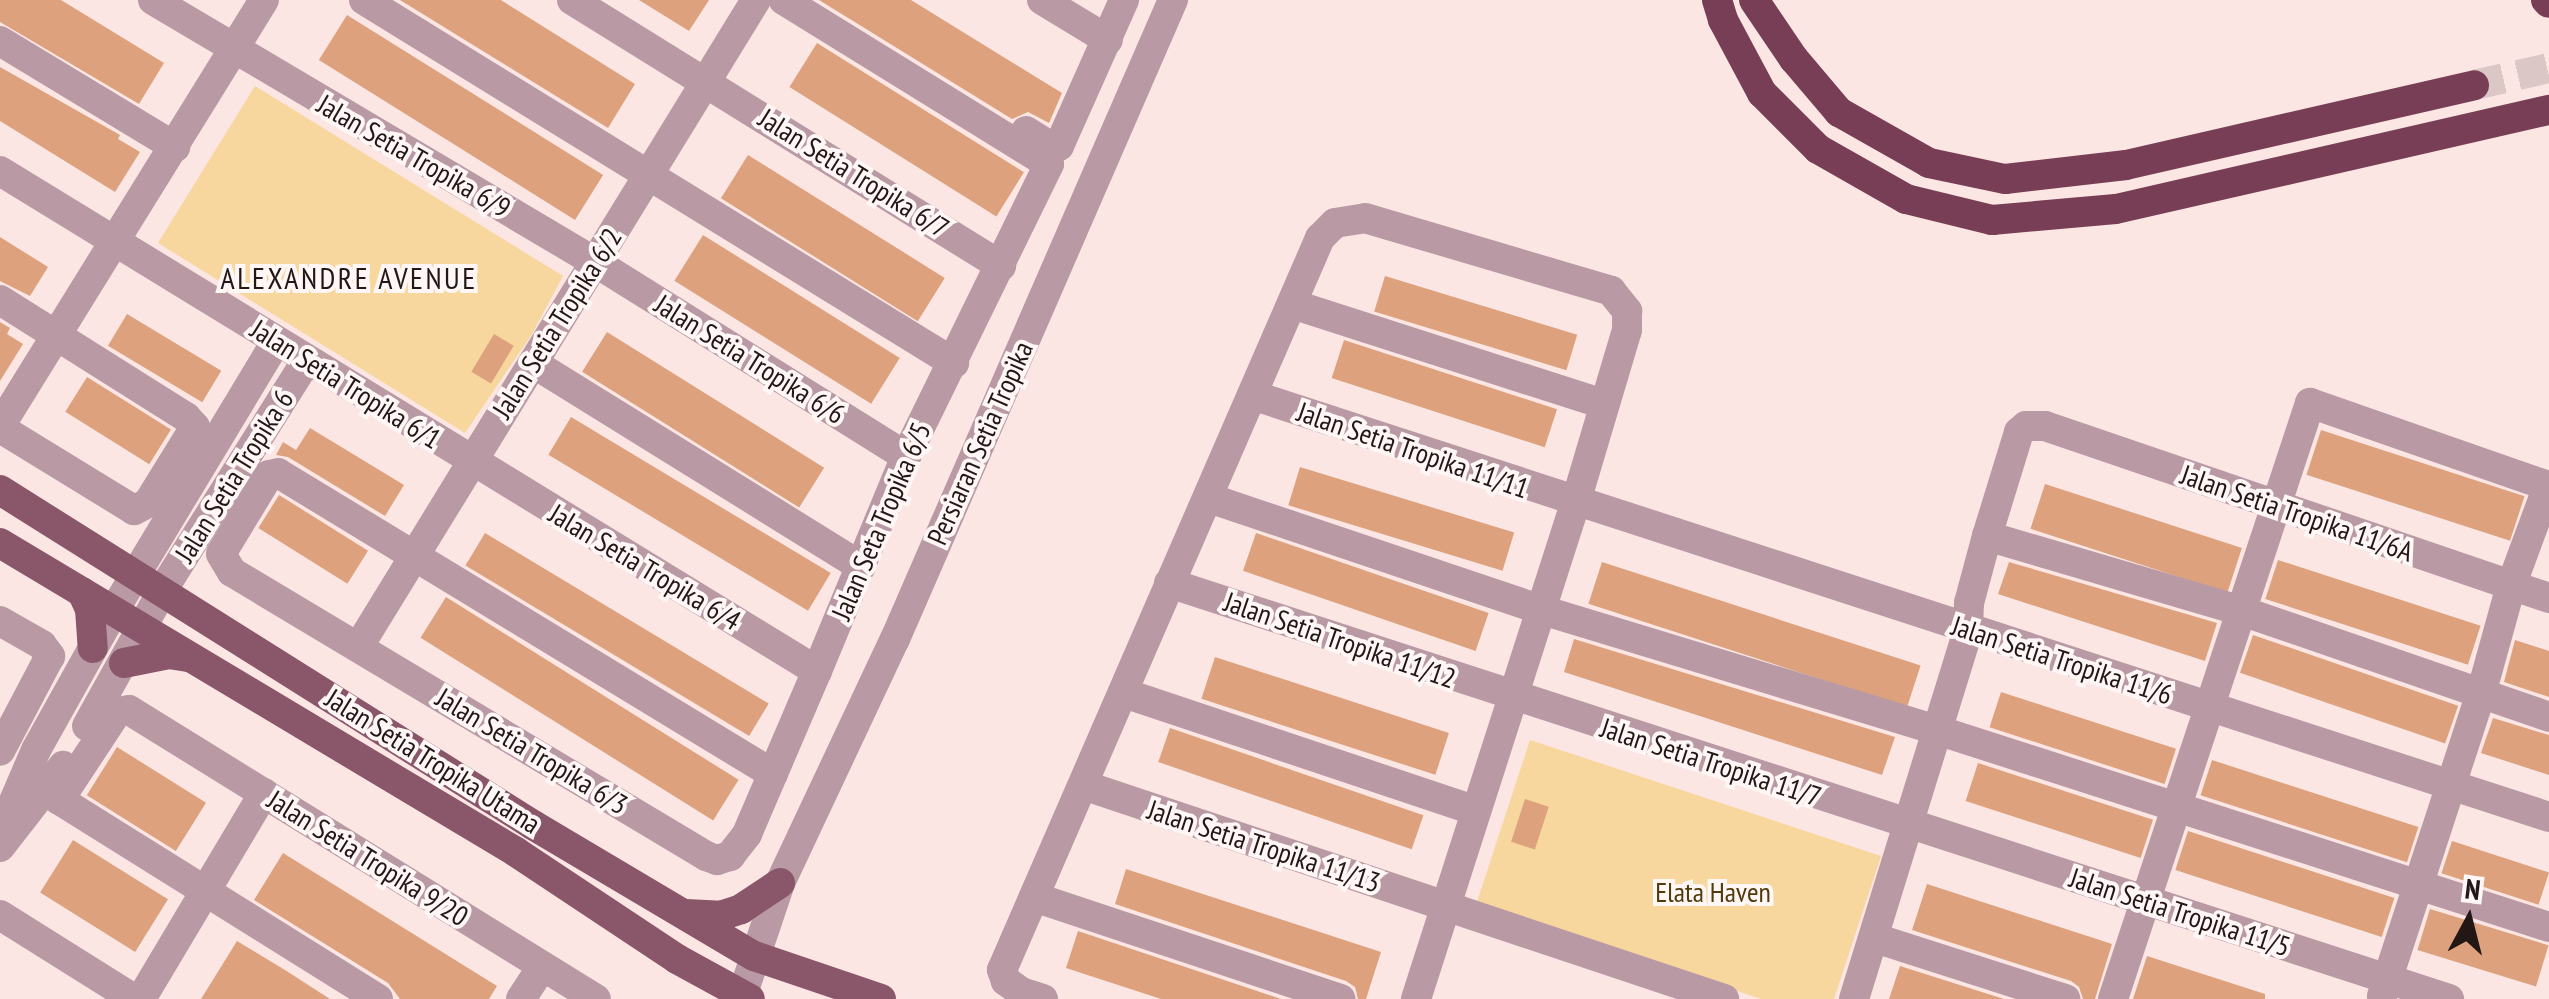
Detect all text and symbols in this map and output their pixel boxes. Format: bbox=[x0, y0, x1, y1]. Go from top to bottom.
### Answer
street label: Jalan Setia Tropika 6/9 bbox=[311, 87, 517, 225]
street label: Jalan Setia Tropika 6/7 bbox=[753, 101, 955, 245]
street label: Jalan Setia Tropika 6/2 bbox=[485, 222, 629, 424]
district label: ALEXANDRE AVENUE bbox=[220, 260, 478, 296]
street label: Jalan Setia Tropika 6/6 bbox=[649, 287, 851, 431]
street label: Jalan Setia Tropika 6/1 bbox=[245, 312, 447, 456]
street label: Persiaran Setia Tropika bbox=[920, 336, 1040, 550]
street label: Jalan Setia Tropika 6 bbox=[168, 384, 300, 568]
street label: Jalan Setia Tropika 11/11 bbox=[1293, 395, 1533, 505]
street label: Jalan Seta Tropika 6/5 bbox=[824, 417, 938, 625]
street label: Jalan Setia Tropika 11/6A bbox=[2176, 457, 2418, 569]
street label: Jalan Setia Tropika 6/4 bbox=[543, 496, 747, 638]
street label: Jalan Setia Tropika 11/12 bbox=[1220, 585, 1460, 695]
street label: Jalan Setia Tropika 11/6 bbox=[1947, 608, 2177, 712]
street label: Jalan Setia Tropika 6/3 bbox=[430, 680, 634, 822]
street label: Jalan Setia Tropika Utama bbox=[319, 681, 547, 841]
street label: Jalan Setia Tropika 11/7 bbox=[1596, 710, 1826, 814]
street label: Jalan Setia Tropika 9/20 bbox=[261, 783, 475, 933]
street label: Jalan Setia Tropika 11/13 bbox=[1143, 792, 1385, 900]
street label: Jalan Setia Tropika 11/5 bbox=[2065, 860, 2295, 964]
north arrow bbox=[2419, 869, 2519, 969]
text: N bbox=[2463, 869, 2482, 908]
park label: Elata Haven bbox=[1655, 875, 1771, 909]

